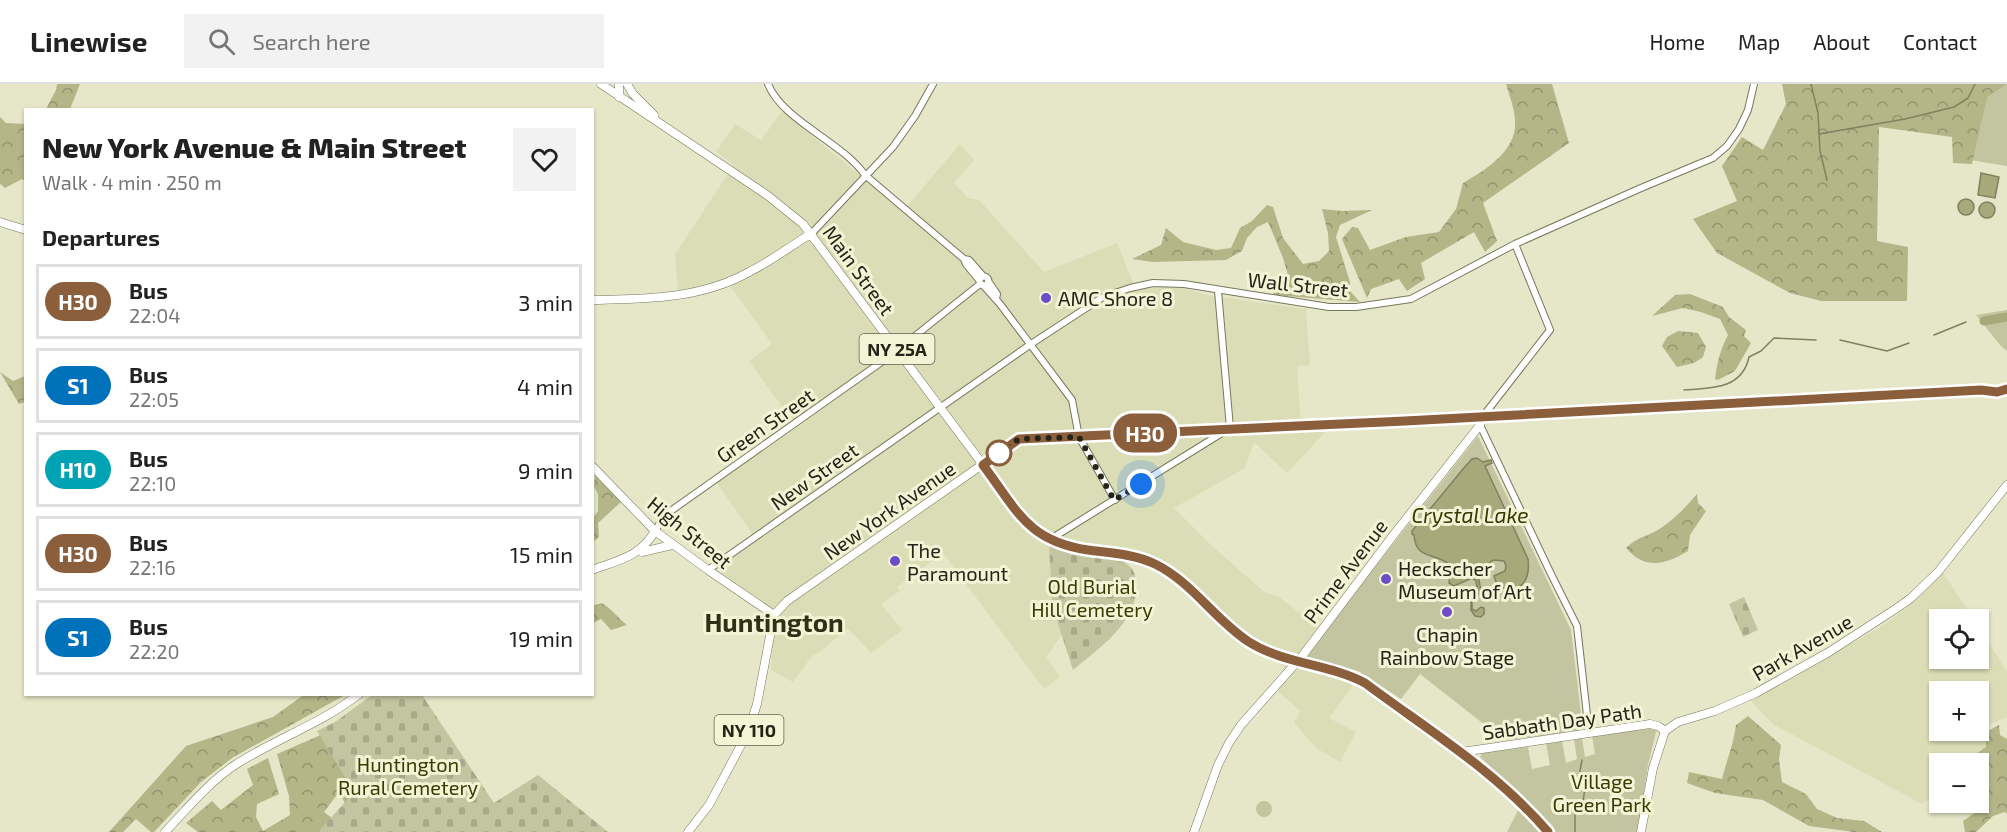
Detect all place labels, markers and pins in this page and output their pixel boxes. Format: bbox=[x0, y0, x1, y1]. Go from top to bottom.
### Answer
place label: AMC Shore 8 bbox=[1058, 286, 1173, 310]
marker: AMC Shore 8 bbox=[1039, 291, 1053, 305]
unlabelled marker bbox=[986, 440, 1012, 466]
place label: The Paramount bbox=[907, 538, 1009, 585]
marker: The Paramount bbox=[888, 554, 902, 568]
place label: Heckscher Museum of Art bbox=[1398, 556, 1532, 603]
marker: Heckscher Museum of Art bbox=[1379, 572, 1393, 586]
marker: Chapin Rainbow Stage bbox=[1440, 605, 1454, 619]
place label: Chapin Rainbow Stage bbox=[1380, 622, 1514, 669]

